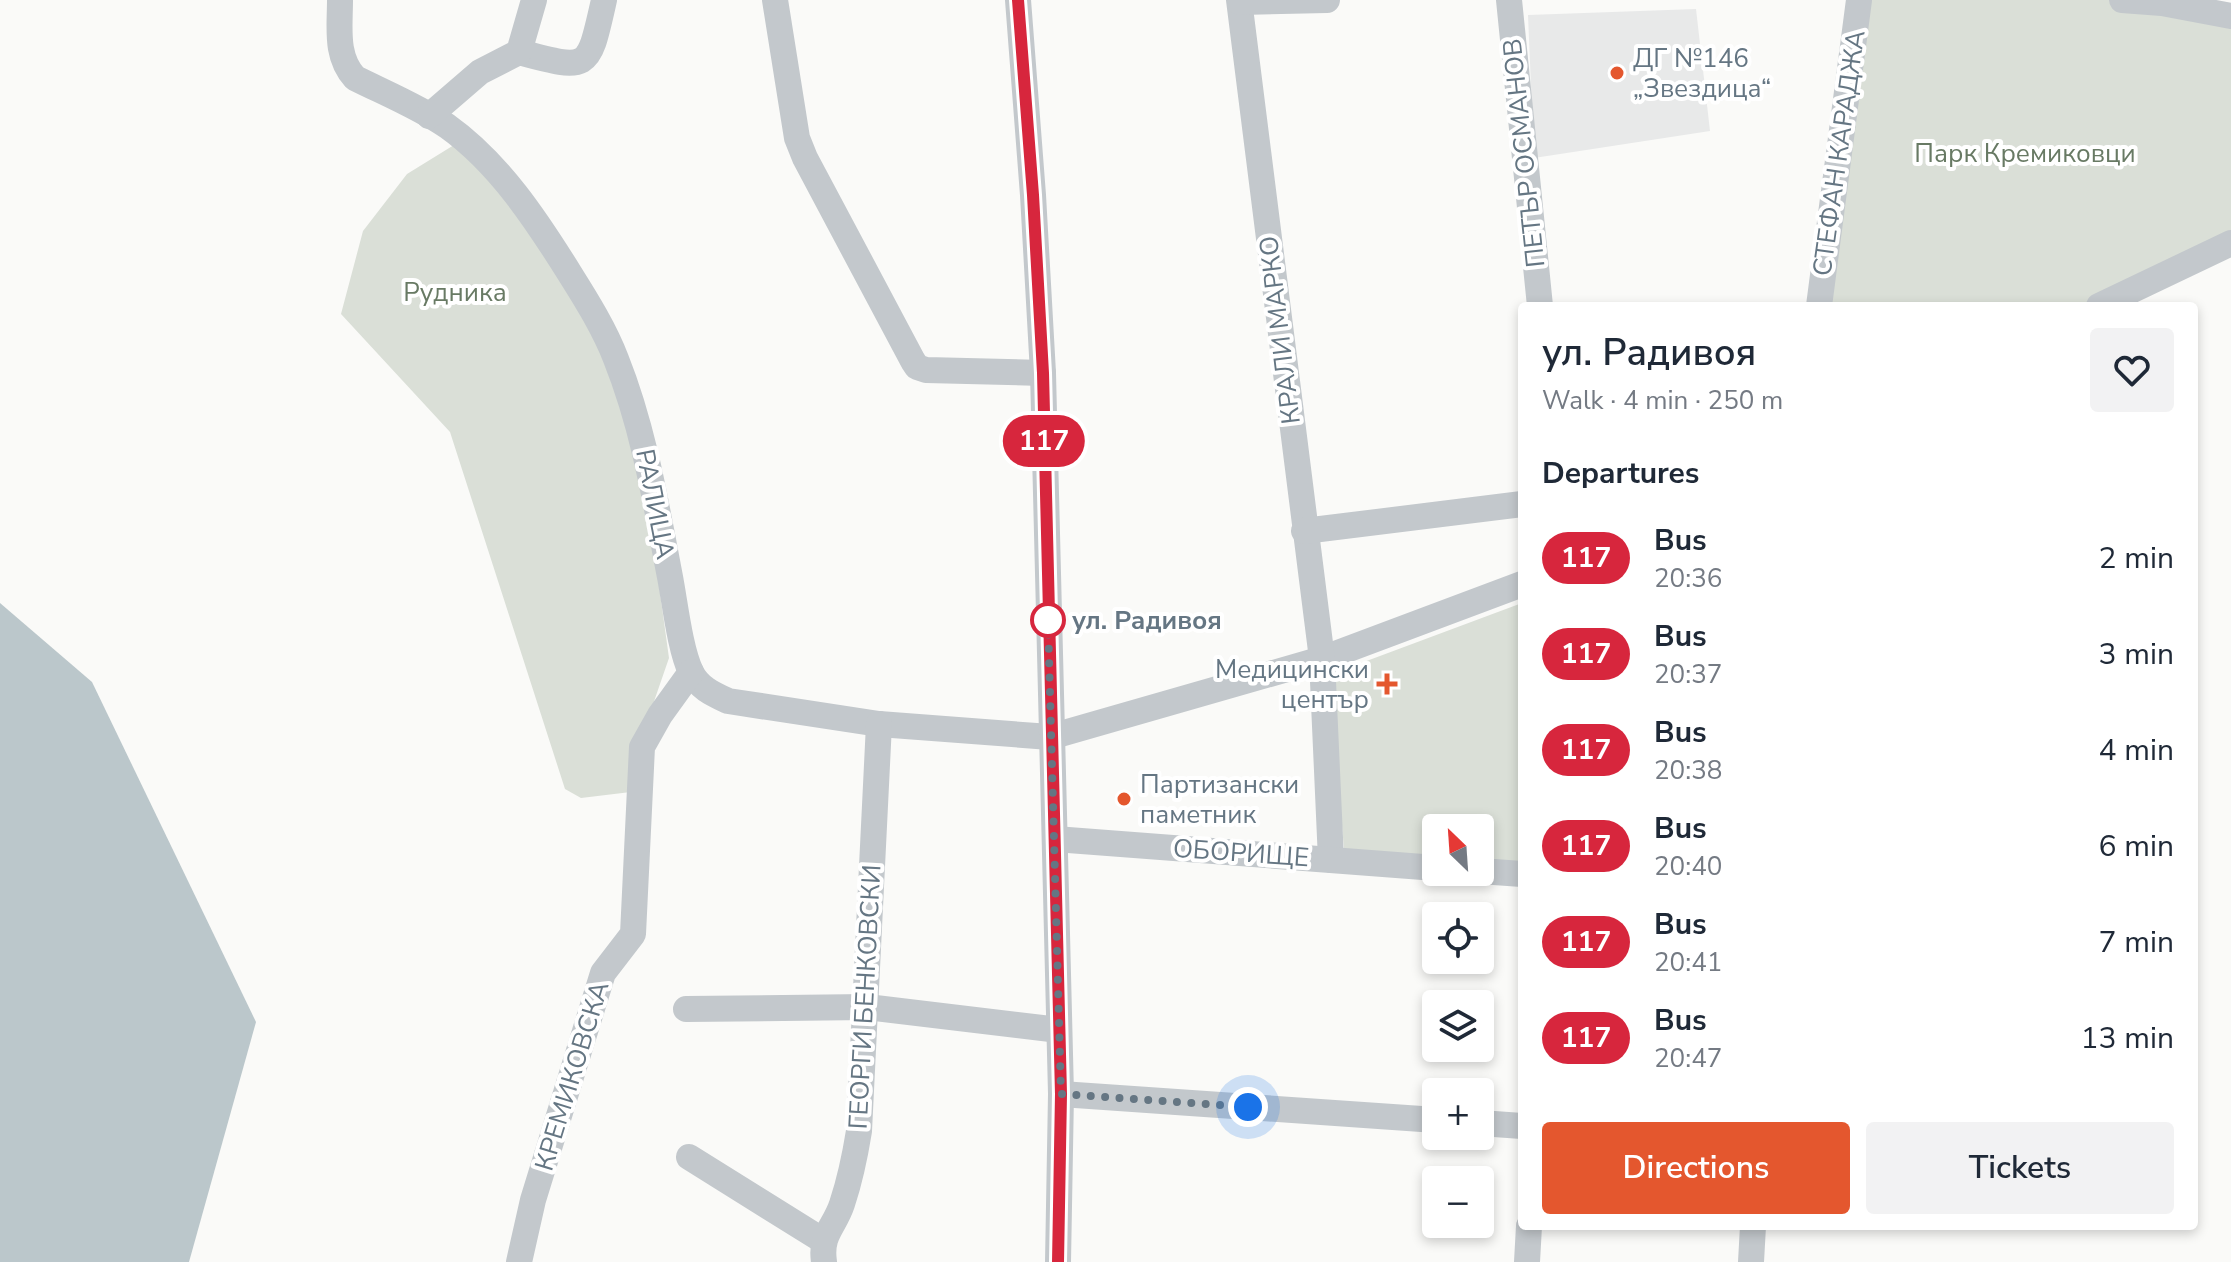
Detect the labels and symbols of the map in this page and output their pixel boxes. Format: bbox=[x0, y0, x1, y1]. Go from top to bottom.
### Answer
street label: СТЕФАН КАРАДЖА bbox=[1804, 28, 1874, 278]
street label: ПЕТЪР ОСМАНОВ bbox=[1495, 37, 1553, 269]
place label: ДГ №146 „Звездица“ bbox=[1633, 41, 1771, 106]
marker: ДГ №146 „Звездица“ bbox=[1608, 64, 1626, 82]
park label: Парк Кремиковци bbox=[1914, 136, 2136, 171]
street label: КРАЛИ МАРКО bbox=[1251, 234, 1309, 426]
park label: Рудника bbox=[403, 275, 507, 310]
line badge: 117 bbox=[998, 415, 1090, 467]
street label: РАЛИЦА bbox=[627, 446, 683, 562]
marker: ул. Радивоя bbox=[1031, 603, 1065, 637]
place label: ул. Радивоя bbox=[1072, 603, 1222, 638]
place label: Медицински център bbox=[1215, 652, 1369, 717]
marker: Медицински център bbox=[1376, 673, 1398, 695]
place label: Партизански паметник bbox=[1140, 767, 1299, 832]
marker: Партизански паметник bbox=[1115, 790, 1133, 808]
north arrow bbox=[1422, 814, 1494, 886]
street label: ОБОРИЩЕ bbox=[1172, 831, 1310, 875]
street label: ГЕОРГИ БЕНКОВСКИ bbox=[841, 864, 889, 1130]
street label: КРЕМИКОВСКА bbox=[527, 977, 617, 1175]
your location bbox=[1228, 1087, 1268, 1127]

